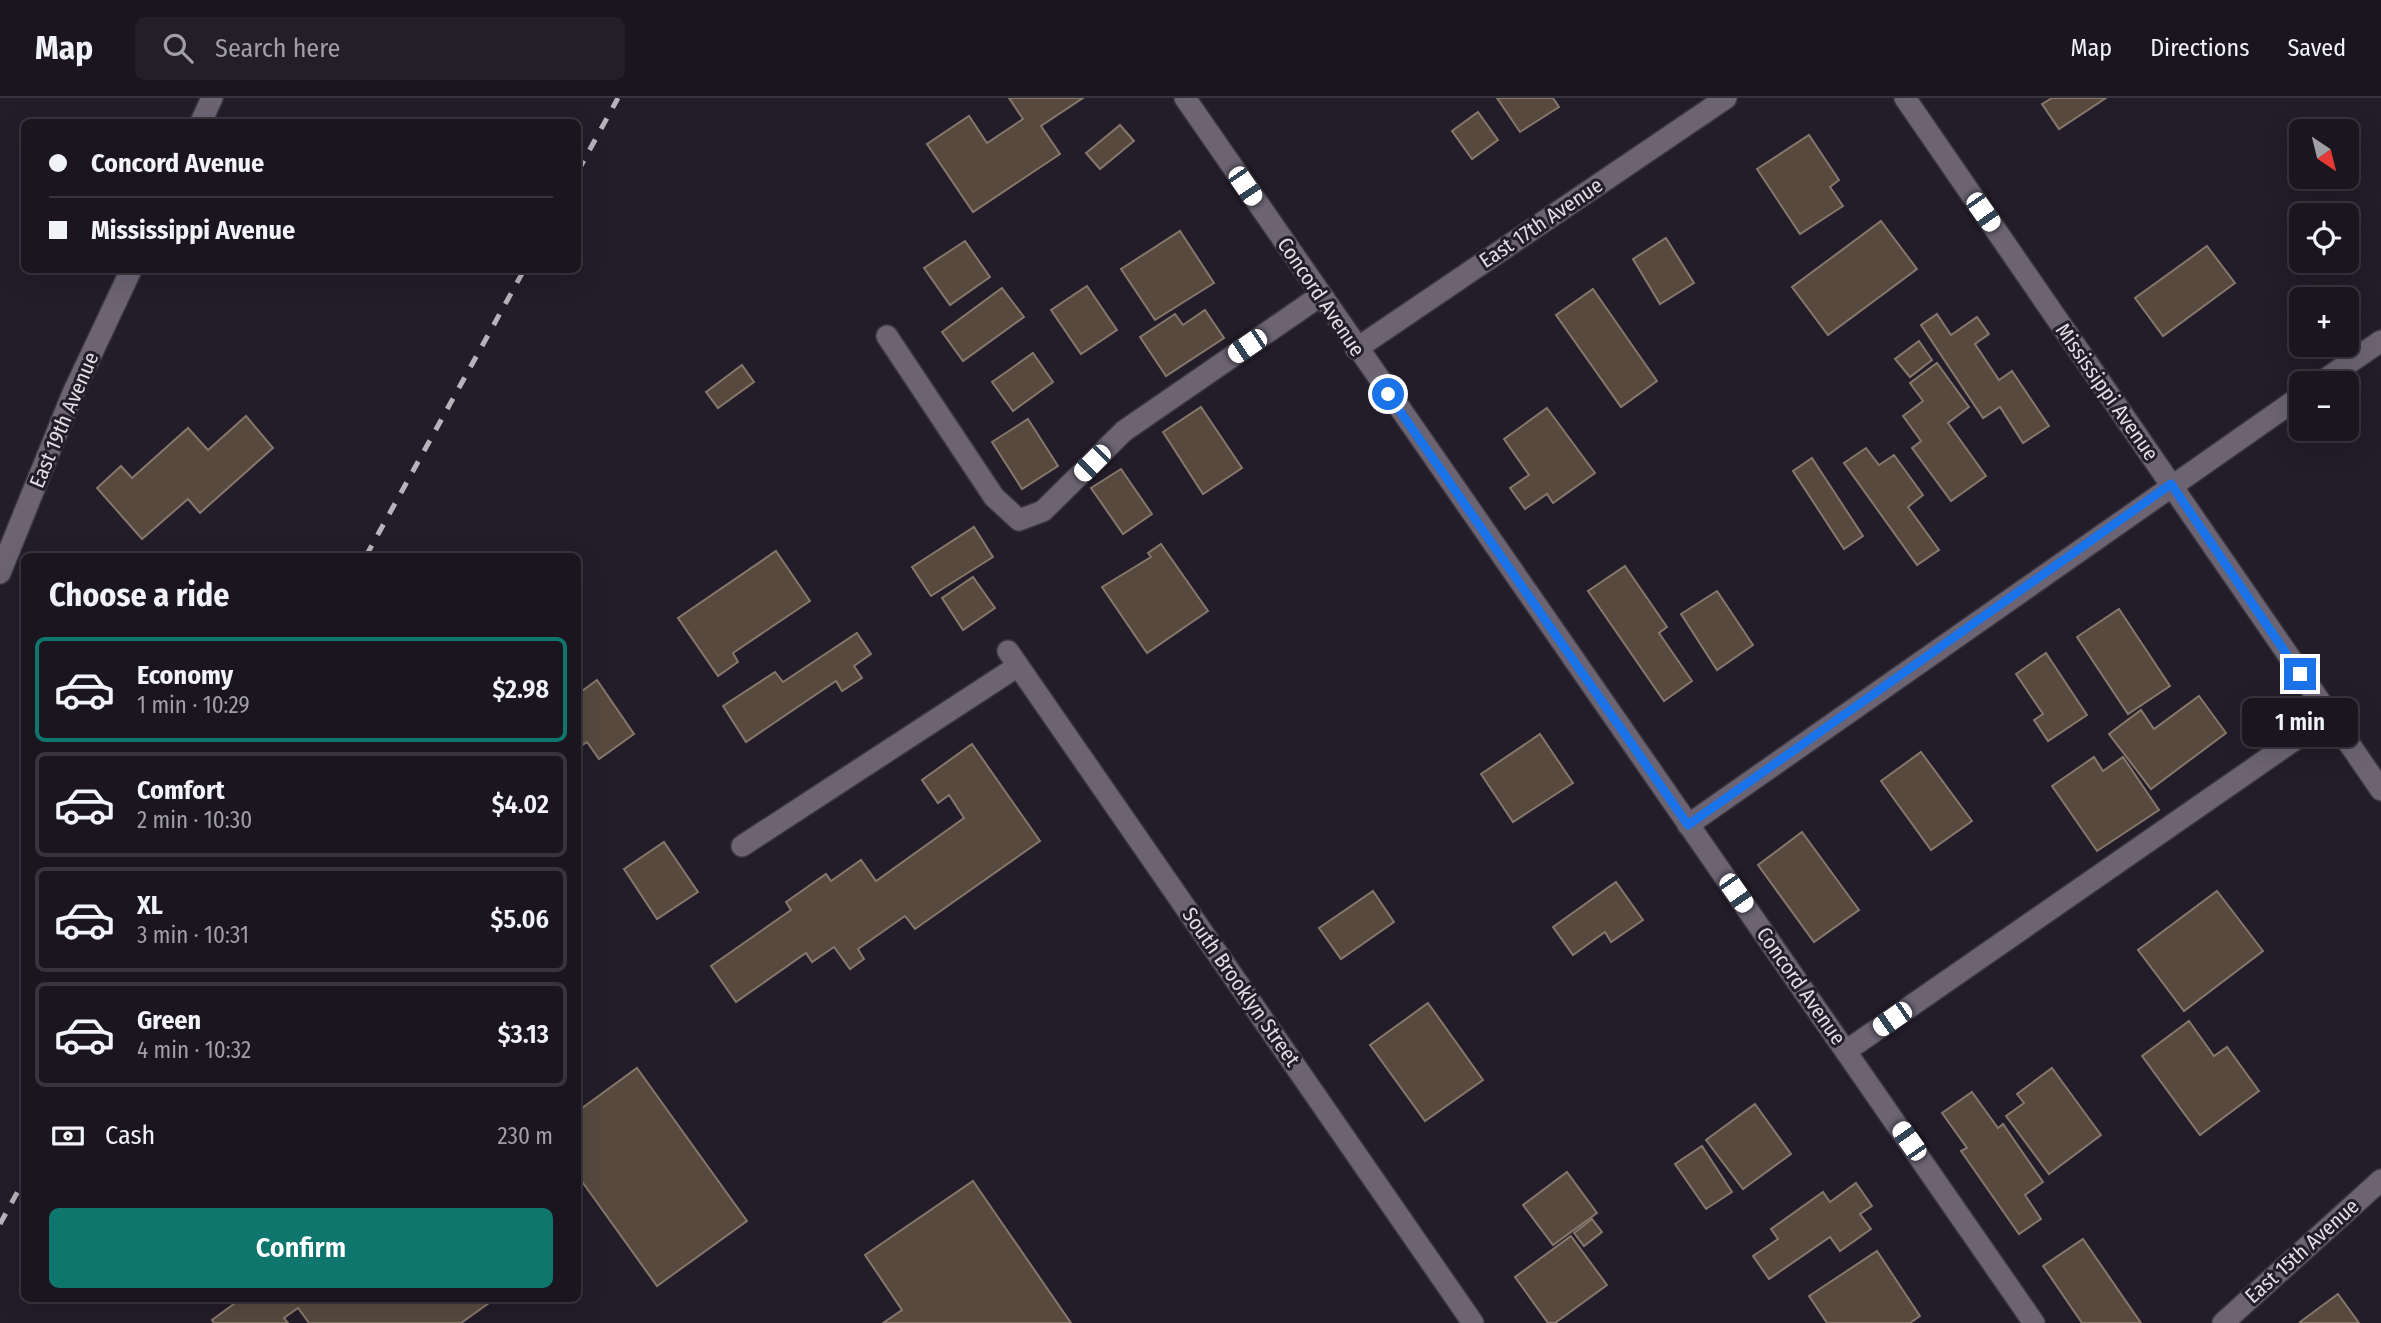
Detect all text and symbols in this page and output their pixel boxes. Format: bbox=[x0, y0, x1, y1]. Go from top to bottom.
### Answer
search box bbox=[135, 17, 625, 80]
text: Map bbox=[35, 28, 93, 68]
icon: search bbox=[159, 29, 197, 67]
text: Search here bbox=[215, 33, 340, 64]
text: Map bbox=[2071, 34, 2112, 62]
text: Directions bbox=[2150, 34, 2249, 62]
text: Saved bbox=[2287, 34, 2346, 62]
north arrow bbox=[2289, 119, 2359, 189]
map controls bbox=[2289, 119, 2359, 441]
text: Concord Avenue bbox=[91, 148, 264, 179]
car bbox=[1225, 163, 1266, 209]
street label: East 17th Avenue bbox=[1474, 172, 1608, 274]
car bbox=[1963, 189, 2004, 235]
button: locate bbox=[2289, 203, 2359, 273]
text: Mississippi Avenue bbox=[91, 215, 295, 246]
street label: Concord Avenue bbox=[1272, 233, 1370, 361]
button: + bbox=[2289, 287, 2359, 357]
street label: Mississippi Avenue bbox=[2050, 318, 2164, 466]
car bbox=[1224, 326, 1271, 366]
street label: East 19th Avenue bbox=[24, 348, 104, 492]
button: − bbox=[2289, 371, 2359, 441]
route start bbox=[1372, 378, 1404, 410]
car bbox=[1070, 441, 1115, 485]
text: Choose a ride bbox=[49, 576, 230, 614]
icon: car bbox=[53, 658, 116, 721]
route end bbox=[2284, 658, 2316, 690]
text: Economy bbox=[137, 660, 233, 691]
text: $2.98 bbox=[492, 674, 549, 705]
text: 1 min · 10:29 bbox=[137, 691, 250, 719]
callout: 1 min bbox=[2242, 698, 2358, 748]
text: 1 min bbox=[2275, 708, 2325, 736]
icon: car bbox=[53, 773, 116, 836]
text: Comfort bbox=[137, 775, 225, 806]
text: $4.02 bbox=[492, 789, 549, 820]
text: 2 min · 10:30 bbox=[137, 806, 252, 834]
car bbox=[1716, 870, 1757, 916]
icon: car bbox=[53, 888, 116, 951]
text: XL bbox=[137, 890, 163, 921]
street label: South Brooklyn Street bbox=[1177, 903, 1306, 1071]
text: $5.06 bbox=[491, 904, 549, 935]
text: 3 min · 10:31 bbox=[137, 921, 249, 949]
street label: Concord Avenue bbox=[1751, 922, 1851, 1050]
car bbox=[1869, 998, 1916, 1040]
icon: car bbox=[53, 1003, 116, 1066]
text: Green bbox=[137, 1005, 201, 1036]
text: $3.13 bbox=[498, 1019, 549, 1050]
text: 4 min · 10:32 bbox=[137, 1036, 251, 1064]
icon: cash bbox=[49, 1117, 87, 1155]
car bbox=[1889, 1118, 1930, 1164]
text: Cash bbox=[105, 1120, 155, 1151]
text: 230 m bbox=[497, 1122, 553, 1150]
street label: East 15th Avenue bbox=[2240, 1193, 2364, 1309]
button: Confirm bbox=[49, 1208, 553, 1288]

